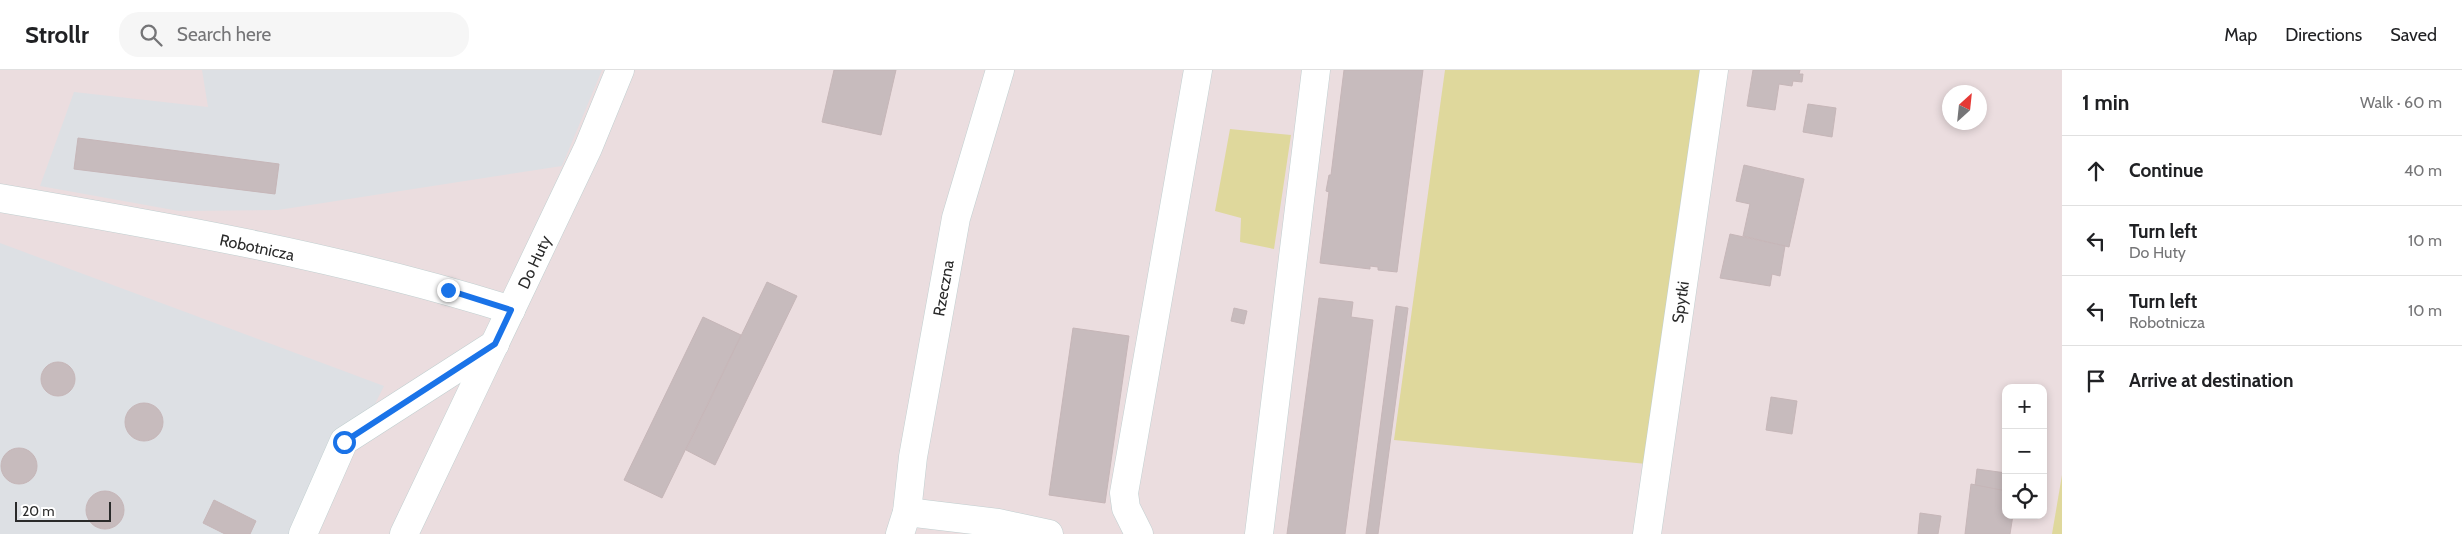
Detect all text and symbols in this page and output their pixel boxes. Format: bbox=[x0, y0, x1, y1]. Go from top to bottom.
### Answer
search box bbox=[119, 12, 469, 57]
text: Strollr bbox=[25, 20, 89, 49]
icon: search bbox=[137, 21, 165, 49]
text: Search here bbox=[177, 23, 271, 46]
text: Map bbox=[2224, 24, 2257, 46]
text: Directions bbox=[2285, 24, 2362, 46]
text: Saved bbox=[2390, 24, 2437, 46]
north arrow bbox=[1942, 85, 1987, 130]
text: 1 min bbox=[2082, 90, 2129, 115]
text: Walk · 60 m bbox=[2360, 93, 2442, 112]
icon: ahead bbox=[2082, 157, 2110, 185]
text: Continue bbox=[2129, 159, 2203, 182]
text: 40 m bbox=[2404, 161, 2442, 180]
text: Turn left bbox=[2129, 220, 2197, 243]
icon: left bbox=[2082, 227, 2110, 255]
street label: Robotnicza bbox=[218, 230, 296, 265]
text: 10 m bbox=[2408, 231, 2442, 250]
street label: Do Huty bbox=[514, 232, 555, 292]
text: Do Huty bbox=[2129, 243, 2186, 262]
street label: Rzeczna bbox=[929, 258, 958, 318]
route end bbox=[437, 279, 460, 302]
street label: Spytki bbox=[1668, 280, 1693, 324]
text: Turn left bbox=[2129, 290, 2197, 313]
icon: left bbox=[2082, 297, 2110, 325]
text: 10 m bbox=[2408, 301, 2442, 320]
text: Robotnicza bbox=[2129, 313, 2205, 332]
icon: arrive bbox=[2082, 367, 2110, 395]
text: Arrive at destination bbox=[2129, 369, 2293, 392]
map controls bbox=[2002, 384, 2047, 519]
button: + bbox=[2002, 384, 2047, 429]
button: − bbox=[2002, 429, 2047, 474]
route start bbox=[333, 431, 356, 454]
button: locate bbox=[2002, 474, 2047, 519]
scale bar bbox=[15, 499, 111, 522]
text: 20 m bbox=[22, 502, 55, 520]

